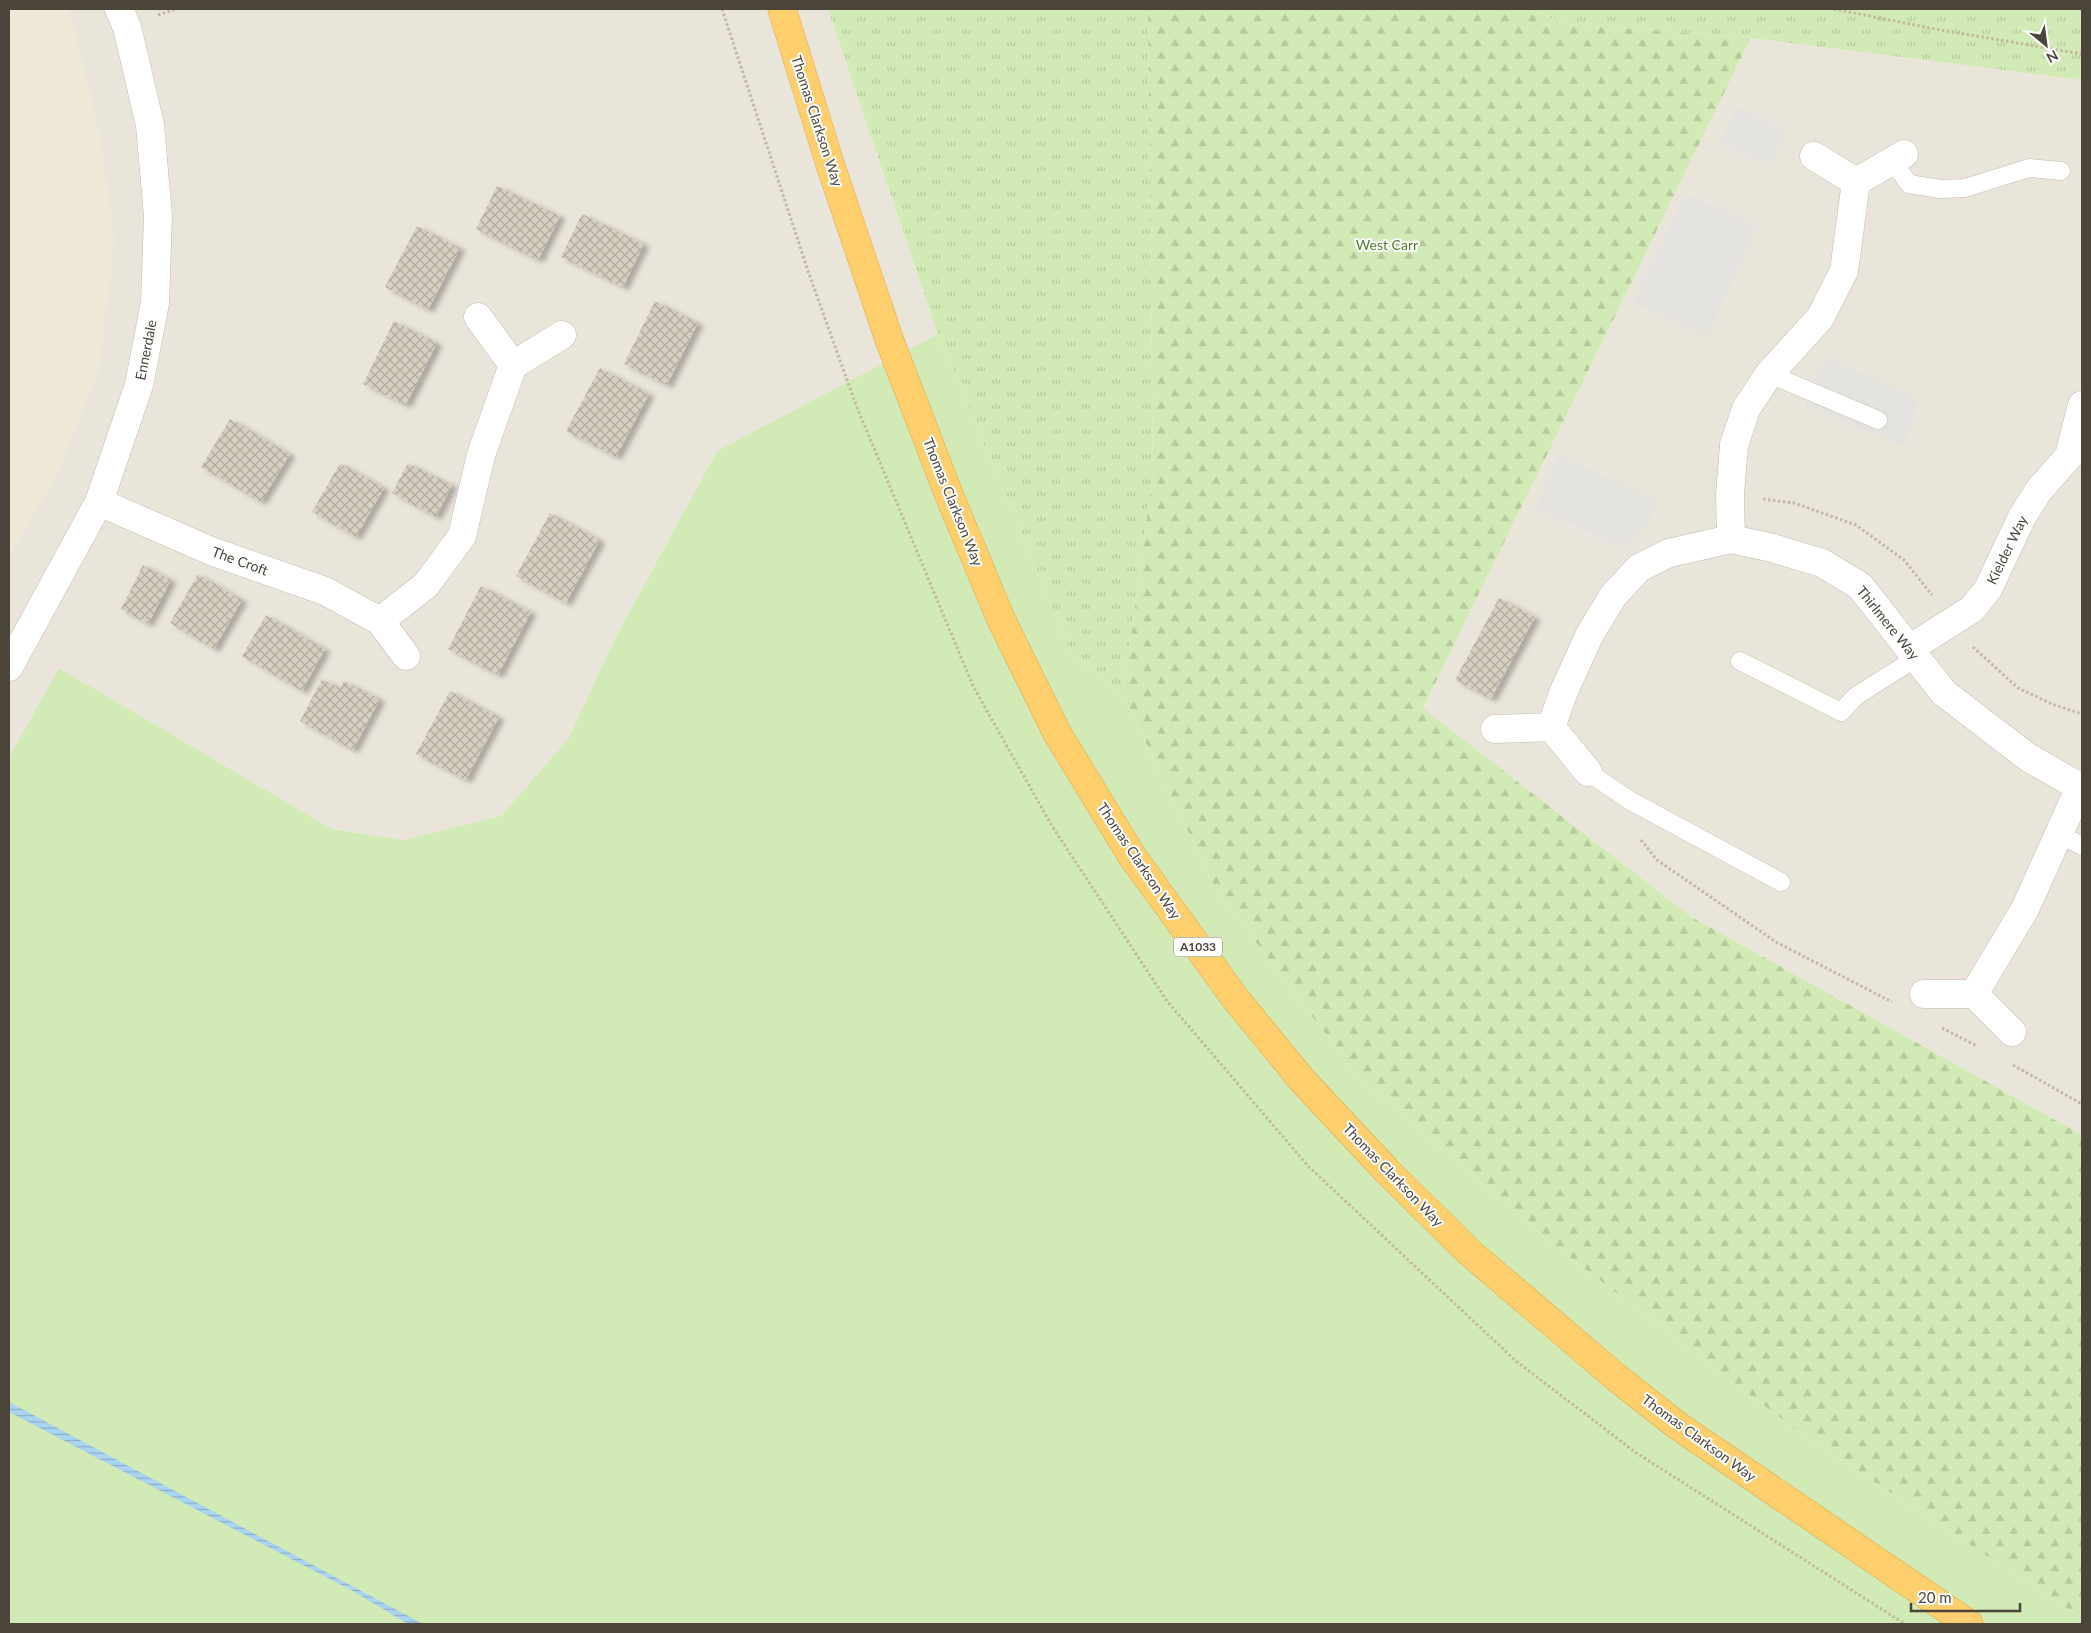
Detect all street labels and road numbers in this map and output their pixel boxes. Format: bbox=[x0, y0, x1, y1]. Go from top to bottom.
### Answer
street label: Thomas Clarkson Way bbox=[788, 53, 847, 189]
street label: Ennerdale bbox=[131, 318, 160, 382]
street label: Thomas Clarkson Way bbox=[920, 435, 987, 569]
street label: Kielder Way bbox=[1983, 512, 2031, 587]
street label: The Croft bbox=[210, 543, 271, 579]
street label: Thirlmere Way bbox=[1853, 582, 1924, 664]
street label: Thomas Clarkson Way bbox=[1094, 799, 1185, 923]
road number: A1033 bbox=[1174, 938, 1222, 956]
street label: Thomas Clarkson Way bbox=[1340, 1120, 1448, 1230]
street label: Thomas Clarkson Way bbox=[1639, 1391, 1760, 1485]

